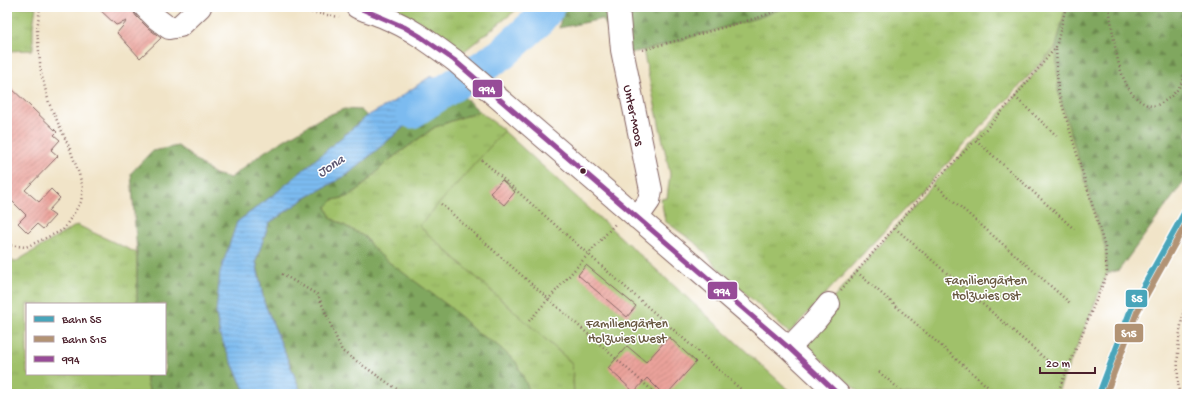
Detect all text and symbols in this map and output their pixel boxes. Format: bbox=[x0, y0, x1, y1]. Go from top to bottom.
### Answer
line badge: 994 bbox=[472, 79, 503, 98]
street label: Unter-Moos bbox=[619, 84, 647, 148]
text: 994 bbox=[478, 85, 496, 97]
water label: Jona bbox=[315, 151, 349, 182]
unlabelled marker bbox=[578, 166, 588, 176]
park label: Familiengärten Holzwies Ost bbox=[944, 274, 1028, 304]
line badge: 994 bbox=[707, 281, 738, 300]
text: 994 bbox=[713, 287, 731, 299]
line badge: S5 bbox=[1125, 289, 1148, 308]
text: S5 bbox=[1132, 294, 1143, 306]
legend bbox=[26, 303, 166, 375]
text: Bahn S5 bbox=[61, 314, 102, 328]
park label: Familiengärten Holzwies West bbox=[585, 317, 669, 347]
line badge: S15 bbox=[1114, 323, 1144, 343]
text: S15 bbox=[1121, 329, 1137, 341]
text: Bahn S15 bbox=[61, 334, 107, 348]
scale bar bbox=[1040, 349, 1095, 375]
text: 994 bbox=[61, 354, 80, 368]
text: 20 m bbox=[1046, 358, 1071, 372]

